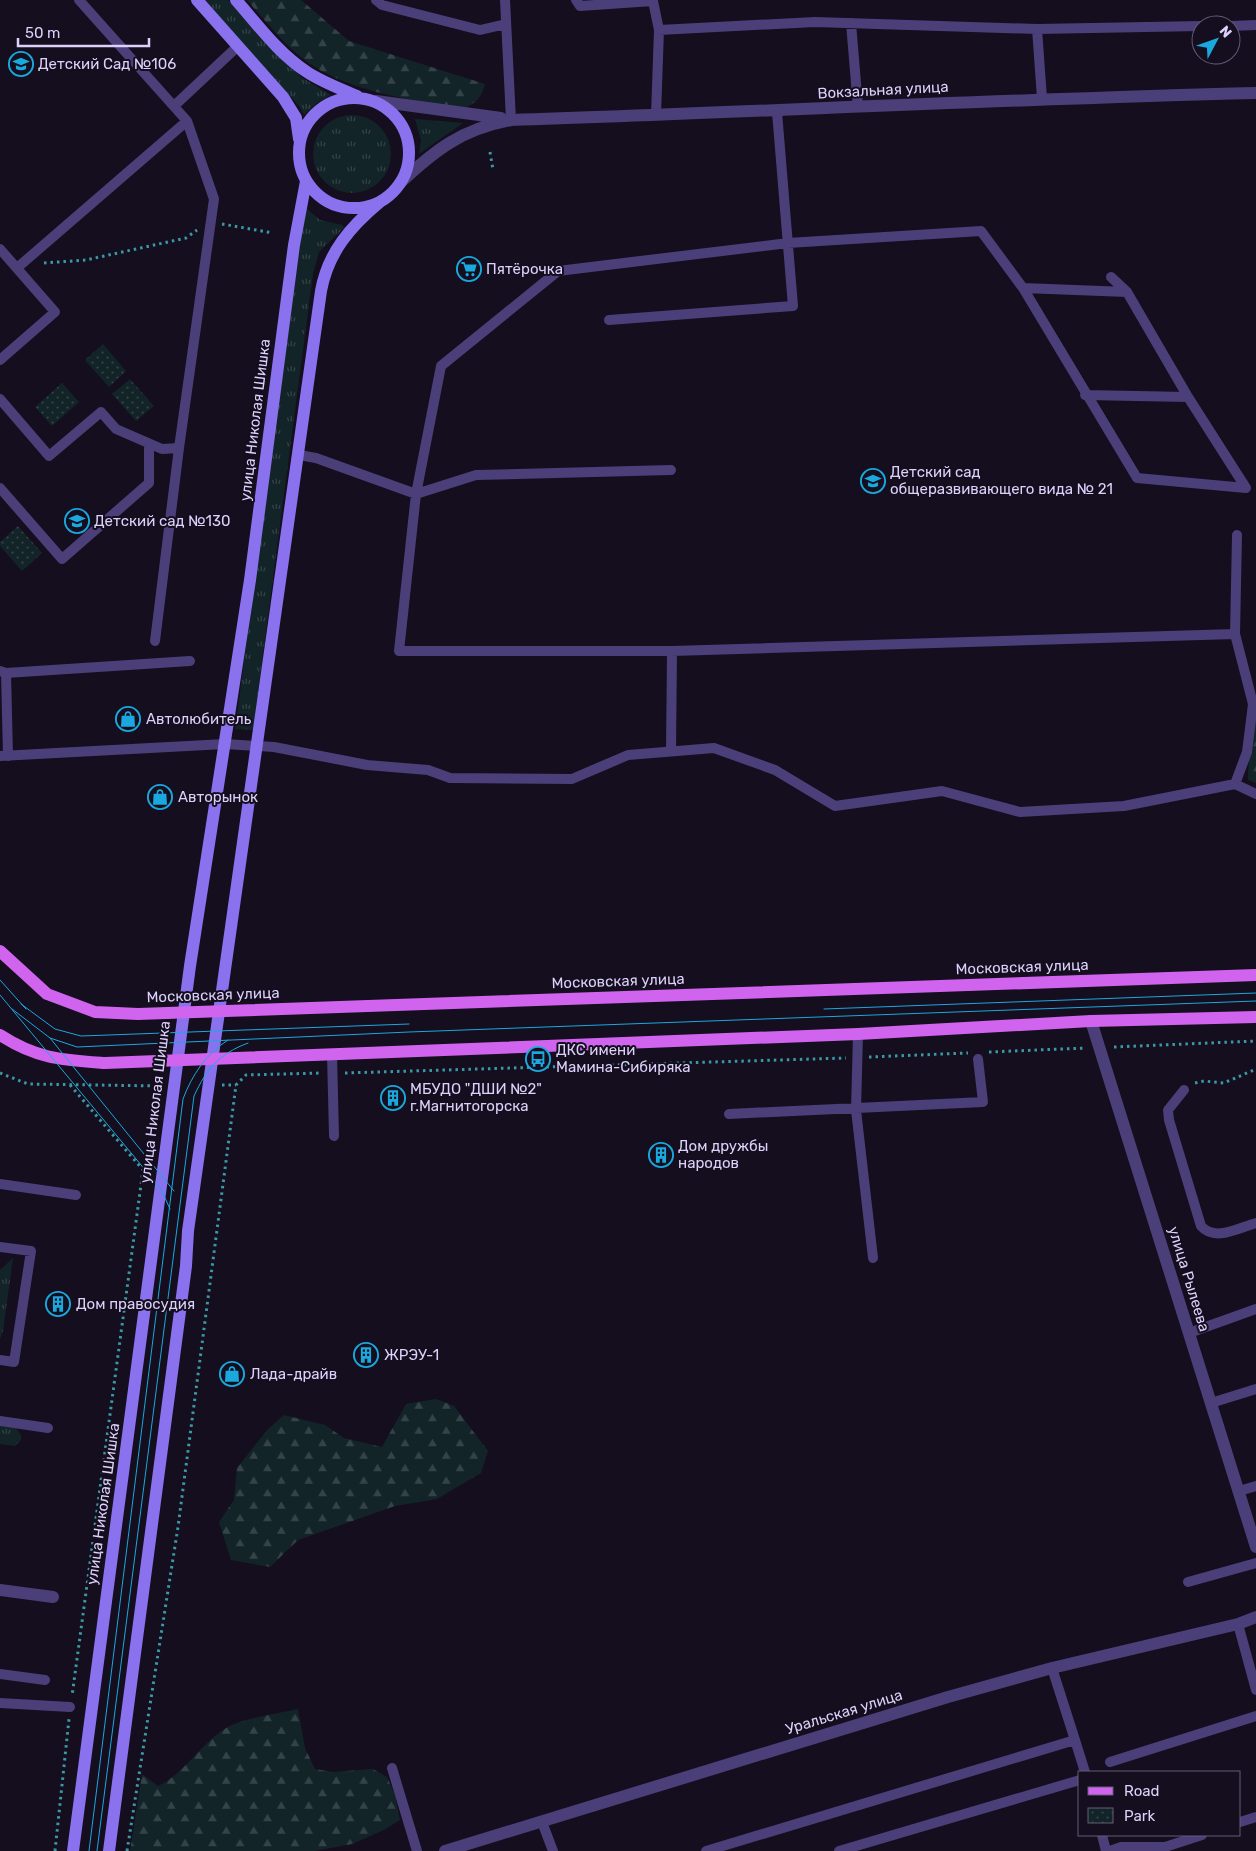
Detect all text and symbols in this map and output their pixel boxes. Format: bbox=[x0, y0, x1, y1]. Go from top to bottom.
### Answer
scale bar bbox=[18, 15, 149, 47]
north arrow bbox=[1191, 15, 1241, 65]
text: N bbox=[1216, 22, 1235, 41]
text: 50 m bbox=[25, 24, 60, 42]
school or university icon: Детский Сад №106 bbox=[8, 51, 34, 77]
place label: Детский Сад №106 bbox=[38, 55, 176, 73]
street label: Вокзальная улица bbox=[817, 78, 949, 102]
supermarket icon: Пятёрочка bbox=[456, 256, 482, 282]
place label: Пятёрочка bbox=[486, 260, 563, 278]
street label: улица Николая Шишка bbox=[236, 338, 274, 502]
place label: Детский сад общеразвивающего вида № 21 bbox=[890, 463, 1113, 498]
school or university icon: Детский сад общеразвивающего вида № 21 bbox=[860, 468, 886, 494]
school or university icon: Детский сад №130 bbox=[64, 508, 90, 534]
place label: Детский сад №130 bbox=[94, 512, 231, 530]
shop icon: Автолюбитель bbox=[115, 706, 141, 732]
place label: Автолюбитель bbox=[146, 710, 252, 728]
shop icon: Авторынок bbox=[147, 784, 173, 810]
place label: Авторынок bbox=[178, 788, 258, 806]
street label: Московская улица bbox=[955, 956, 1089, 978]
street label: Московская улица bbox=[551, 970, 685, 992]
street label: Московская улица bbox=[146, 984, 280, 1006]
street label: улица Николая Шишка bbox=[136, 1020, 174, 1184]
place label: ДКС имени Мамина-Сибиряка bbox=[556, 1041, 691, 1076]
bus stop icon: ДКС имени Мамина-Сибиряка bbox=[525, 1046, 551, 1072]
place label: МБУДО "ДШИ №2" г.Магнитогорска bbox=[410, 1080, 542, 1115]
building icon: МБУДО "ДШИ №2" г.Магнитогорска bbox=[380, 1085, 406, 1111]
place label: Дом дружбы народов bbox=[678, 1137, 768, 1172]
building icon: Дом дружбы народов bbox=[648, 1142, 674, 1168]
street label: улица Рылеева bbox=[1164, 1224, 1214, 1334]
building icon: Дом правосудия bbox=[45, 1291, 71, 1317]
place label: Дом правосудия bbox=[76, 1295, 195, 1313]
building icon: ЖРЭУ-1 bbox=[353, 1342, 379, 1368]
place label: ЖРЭУ-1 bbox=[384, 1346, 439, 1364]
shop icon: Лада-драйв bbox=[219, 1361, 245, 1387]
place label: Лада-драйв bbox=[250, 1365, 337, 1383]
street label: улица Николая Шишка bbox=[83, 1422, 123, 1586]
street label: Уральская улица bbox=[783, 1686, 905, 1738]
legend bbox=[1078, 1771, 1241, 1836]
text: Road bbox=[1124, 1782, 1160, 1800]
text: Park bbox=[1124, 1807, 1155, 1825]

